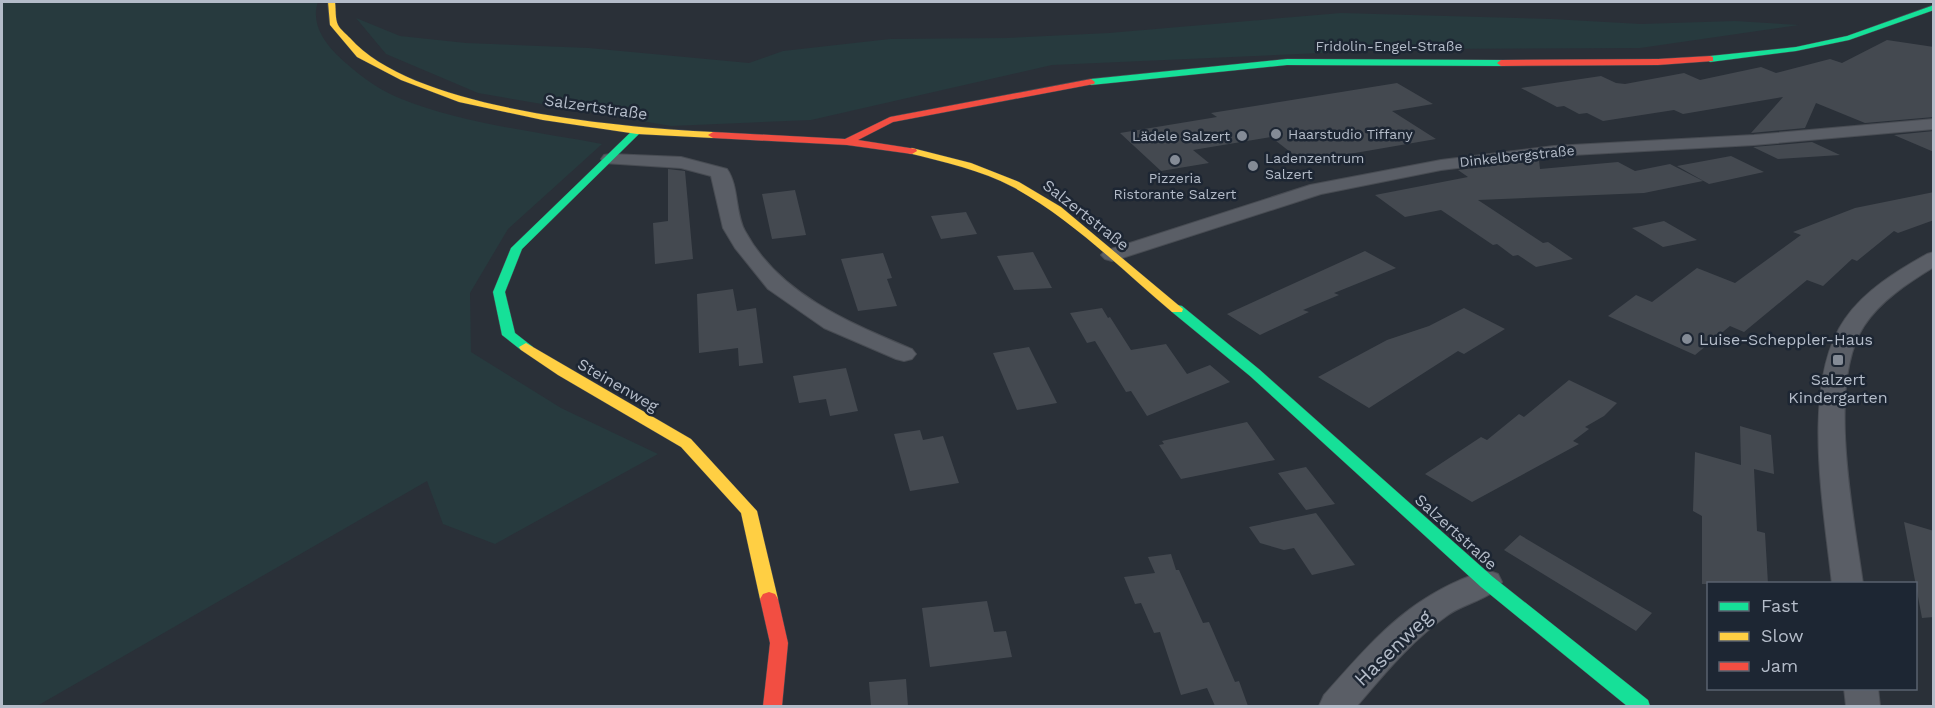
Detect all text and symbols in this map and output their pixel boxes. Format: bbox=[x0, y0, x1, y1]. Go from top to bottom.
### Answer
street label: Fridolin-Engel-Straße bbox=[1315, 38, 1463, 54]
street label: Salzertstraße bbox=[543, 90, 649, 124]
place label: Haarstudio Tiffany bbox=[1288, 126, 1414, 142]
marker: Haarstudio Tiffany bbox=[1269, 127, 1283, 141]
place label: Lädele Salzert bbox=[1132, 128, 1230, 144]
marker: Lädele Salzert bbox=[1235, 129, 1249, 143]
street label: Dinkelbergstraße bbox=[1459, 142, 1575, 170]
place label: Ladenzentrum Salzert bbox=[1265, 150, 1364, 182]
marker: Pizzeria Ristorante Salzert bbox=[1168, 153, 1182, 167]
marker: Ladenzentrum Salzert bbox=[1246, 159, 1260, 173]
place label: Pizzeria Ristorante Salzert bbox=[1114, 170, 1237, 202]
street label: Salzertstraße bbox=[1039, 175, 1133, 255]
place label: Luise‑Scheppler‑Haus bbox=[1699, 330, 1873, 349]
marker: Luise‑Scheppler‑Haus bbox=[1680, 332, 1694, 346]
marker: Salzert Kindergarten bbox=[1831, 353, 1845, 367]
street label: Steinenweg bbox=[574, 354, 662, 416]
place label: Salzert Kindergarten bbox=[1788, 370, 1888, 407]
street label: Salzertstraße bbox=[1411, 490, 1501, 574]
legend bbox=[1707, 582, 1917, 690]
text: Fast bbox=[1761, 595, 1799, 616]
street label: Hasenweg bbox=[1349, 605, 1437, 691]
text: Slow bbox=[1761, 625, 1804, 646]
text: Jam bbox=[1761, 655, 1798, 676]

